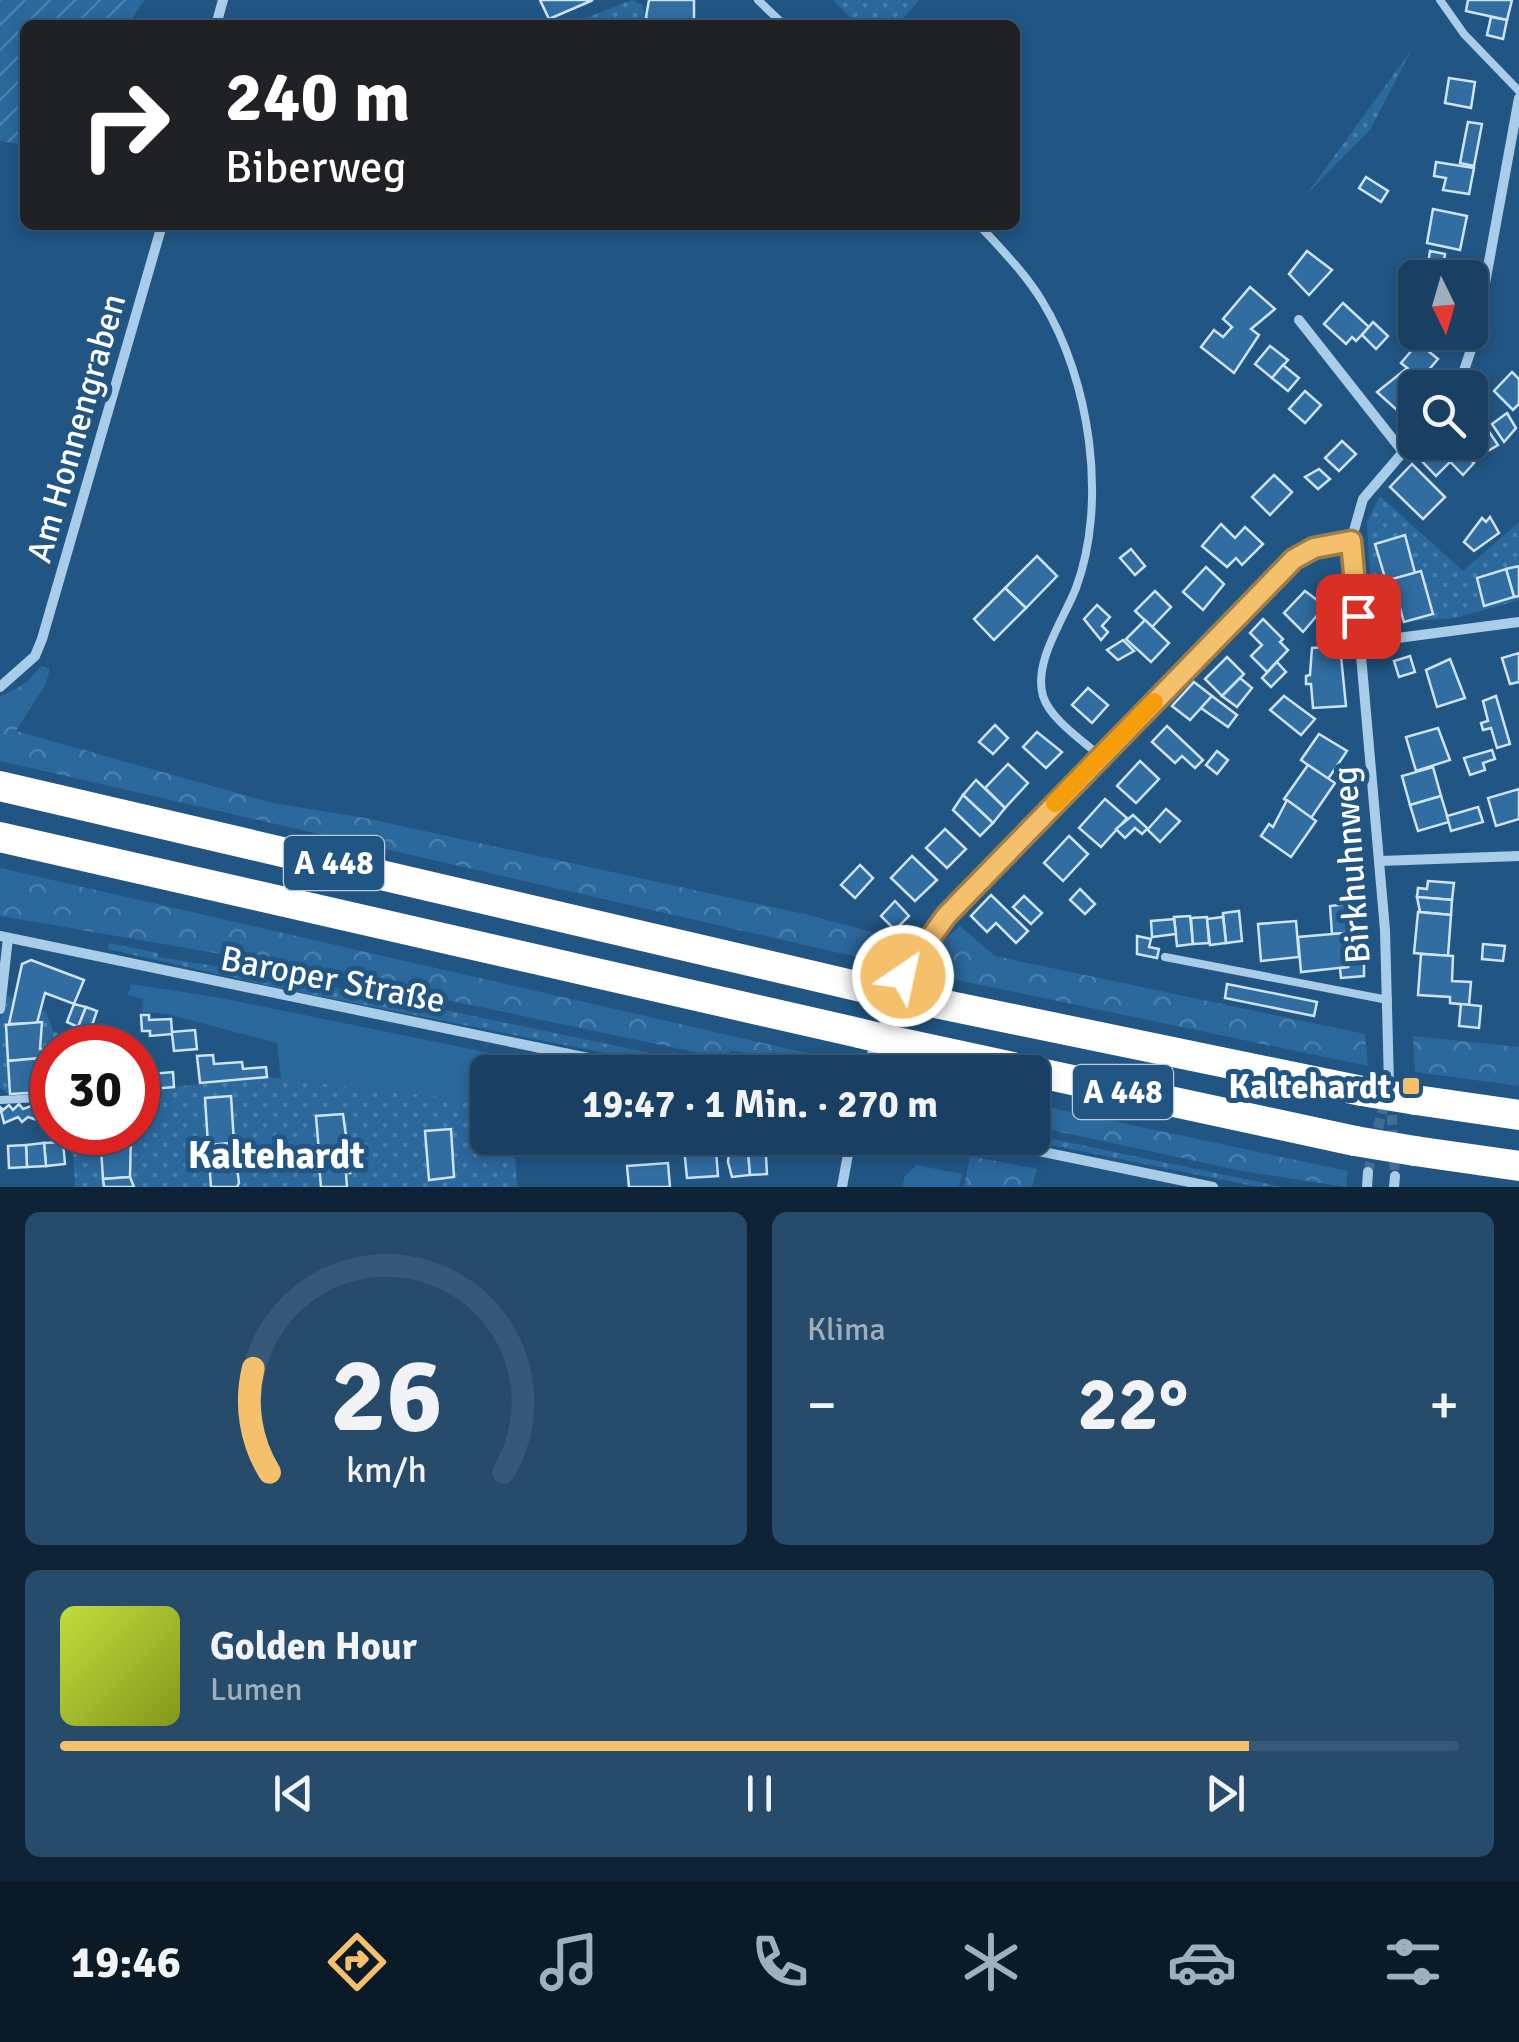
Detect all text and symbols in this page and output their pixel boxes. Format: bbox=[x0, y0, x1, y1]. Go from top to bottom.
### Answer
text: 240 m bbox=[225, 54, 410, 140]
icon: right bbox=[60, 60, 190, 190]
text: Biberweg bbox=[225, 140, 406, 195]
north arrow bbox=[1398, 260, 1488, 350]
map controls bbox=[1398, 260, 1488, 460]
street label: Am Honnengraben bbox=[18, 289, 135, 567]
button: search bbox=[1398, 370, 1488, 460]
pin bbox=[1316, 574, 1401, 659]
icon: arrive bbox=[1331, 589, 1386, 644]
street label: Birkhuhnweg bbox=[1323, 765, 1380, 965]
road number: A 448 bbox=[284, 836, 384, 890]
position arrow bbox=[851, 924, 955, 1028]
street label: Baroper Straße bbox=[217, 937, 449, 1022]
speed limit sign: 30 bbox=[30, 1025, 160, 1155]
road number: A 448 bbox=[1073, 1065, 1173, 1119]
place label: Kaltehardt bbox=[1228, 1065, 1391, 1108]
marker: Kaltehardt bbox=[1400, 1075, 1422, 1097]
text: 19:47 · 1 Min. · 270 m bbox=[582, 1081, 938, 1128]
district label: Kaltehardt bbox=[188, 1132, 364, 1179]
text: Klima bbox=[807, 1310, 886, 1349]
text: 26 bbox=[330, 1332, 442, 1460]
text: 22° bbox=[1078, 1358, 1189, 1451]
text: − bbox=[807, 1371, 837, 1439]
text: + bbox=[1429, 1371, 1459, 1439]
text: km/h bbox=[346, 1448, 426, 1492]
text: Golden Hour bbox=[210, 1623, 417, 1670]
text: Lumen bbox=[210, 1670, 302, 1709]
icon: previous bbox=[266, 1766, 321, 1821]
icon: pause bbox=[732, 1766, 787, 1821]
icon: next bbox=[1198, 1766, 1253, 1821]
icon: directions bbox=[322, 1927, 392, 1997]
icon: music bbox=[534, 1927, 604, 1997]
icon: phone bbox=[745, 1927, 815, 1997]
icon: climate bbox=[956, 1927, 1026, 1997]
icon: car bbox=[1167, 1927, 1237, 1997]
icon: filters bbox=[1378, 1927, 1448, 1997]
text: 19:46 bbox=[71, 1935, 181, 1990]

